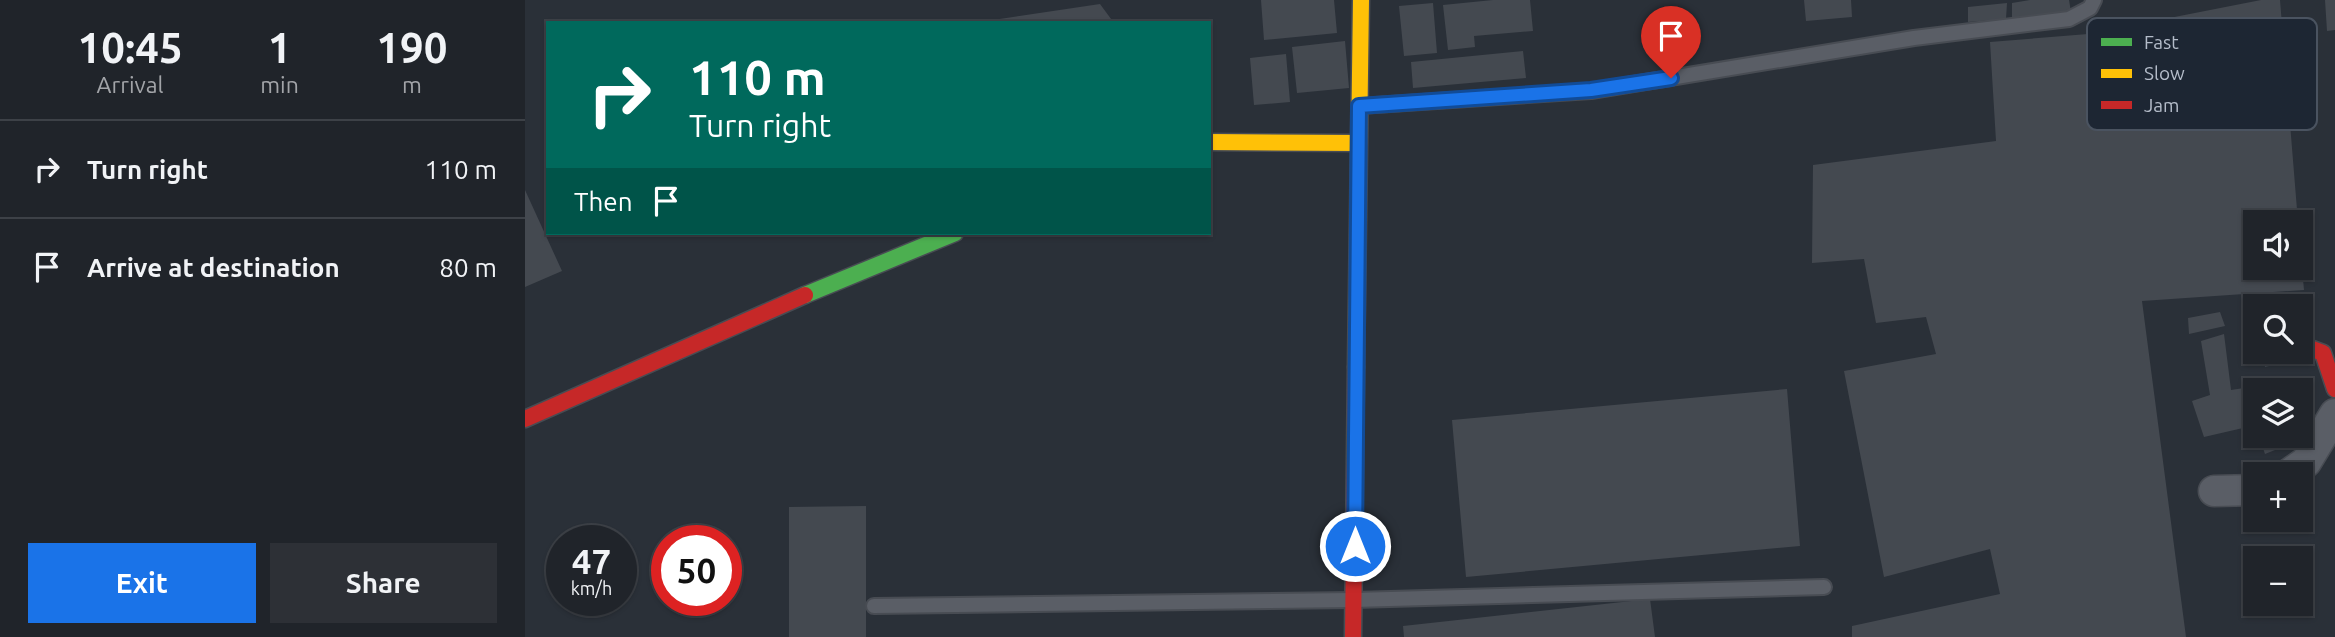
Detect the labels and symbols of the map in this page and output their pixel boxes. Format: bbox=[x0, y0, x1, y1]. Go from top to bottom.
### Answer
pin bbox=[1641, 6, 1701, 78]
legend bbox=[2087, 18, 2317, 130]
text: Fast bbox=[2144, 31, 2179, 53]
text: Slow bbox=[2144, 62, 2185, 84]
text: Jam bbox=[2144, 94, 2180, 116]
position arrow bbox=[1318, 509, 1392, 583]
speed limit sign: 50 bbox=[651, 525, 742, 616]

